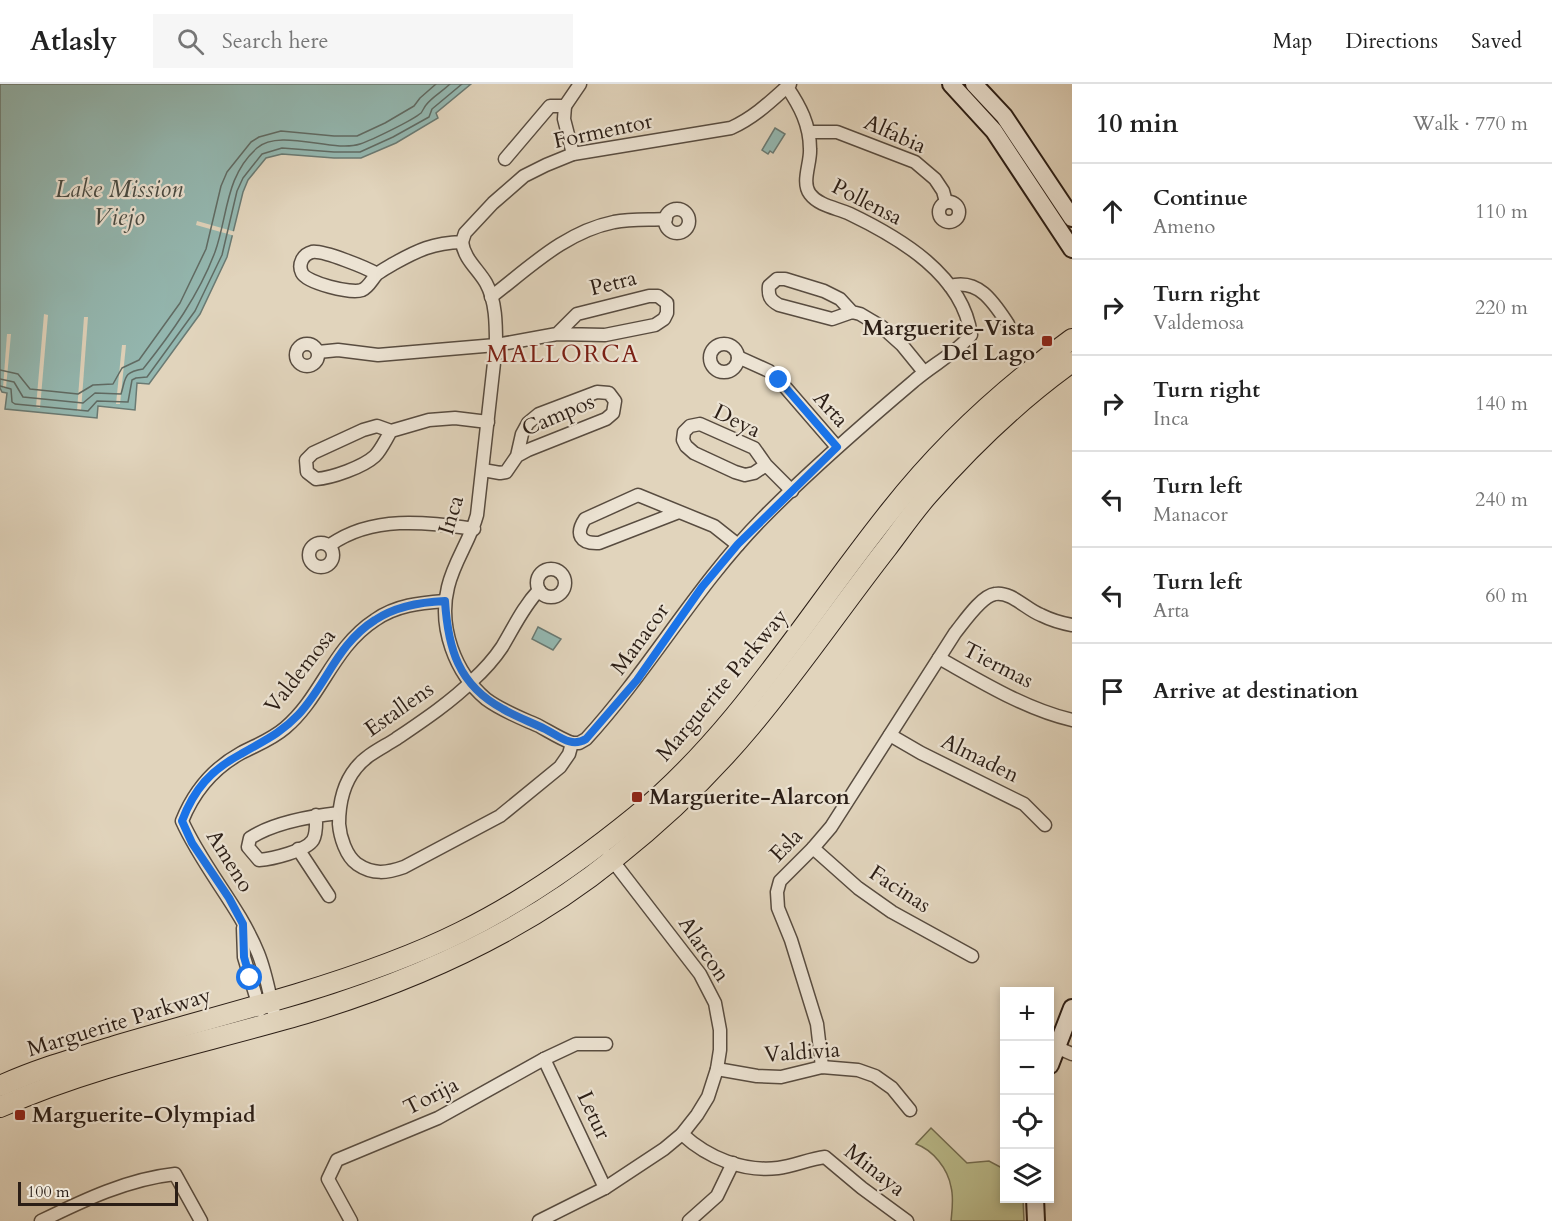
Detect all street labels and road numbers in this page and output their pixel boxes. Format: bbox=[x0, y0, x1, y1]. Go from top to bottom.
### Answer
street label: Formentor bbox=[551, 106, 656, 156]
street label: Alfabia bbox=[859, 107, 931, 161]
street label: Pollensa bbox=[827, 172, 908, 233]
street label: Petra bbox=[586, 263, 640, 303]
street label: Arta bbox=[806, 384, 856, 434]
street label: Campos bbox=[517, 386, 599, 444]
street label: Deya bbox=[708, 397, 766, 445]
street label: Inca bbox=[431, 491, 471, 538]
street label: Manacor bbox=[604, 596, 677, 681]
street label: Marguerite Parkway bbox=[649, 602, 795, 768]
street label: Valdemosa bbox=[257, 622, 343, 720]
street label: Tiermas bbox=[957, 634, 1039, 696]
street label: Estallens bbox=[358, 674, 440, 744]
street label: Almaden bbox=[936, 726, 1025, 790]
street label: Esla bbox=[763, 821, 810, 868]
street label: Ameno bbox=[199, 824, 261, 898]
street label: Facinas bbox=[863, 858, 937, 920]
street label: Alarcon bbox=[671, 910, 737, 988]
street label: Marguerite Parkway bbox=[23, 980, 215, 1064]
street label: Valdivia bbox=[763, 1034, 841, 1070]
street label: Torija bbox=[398, 1069, 464, 1123]
street label: Letur bbox=[570, 1086, 619, 1145]
street label: Minaya bbox=[838, 1137, 912, 1204]

